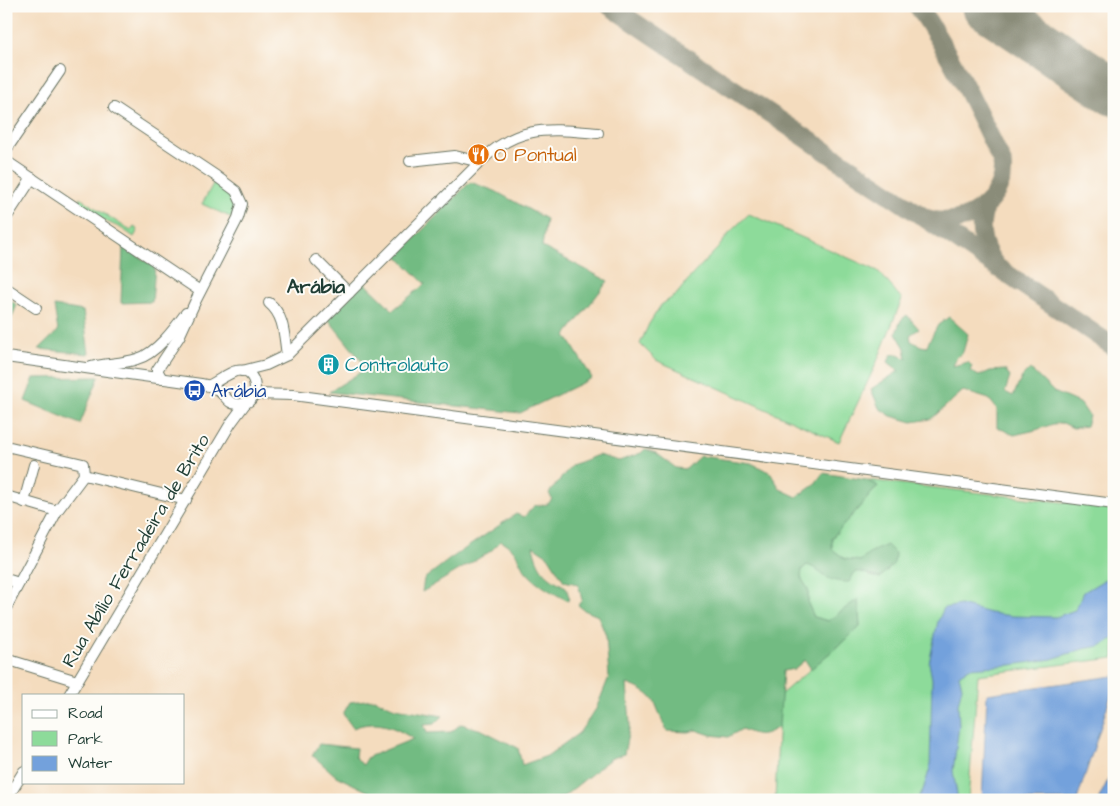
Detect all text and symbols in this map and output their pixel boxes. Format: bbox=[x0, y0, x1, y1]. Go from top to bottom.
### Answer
restaurant icon: O Pontual bbox=[466, 142, 490, 166]
place label: O Pontual bbox=[494, 142, 577, 169]
district label: Arábia bbox=[287, 273, 346, 301]
building icon: Controlauto bbox=[317, 352, 341, 376]
place label: Controlauto bbox=[345, 352, 448, 379]
bus stop icon: Arábia bbox=[183, 378, 207, 402]
place label: Arábia bbox=[211, 378, 267, 405]
street label: Rua Abílio Ferradeira de Brito bbox=[56, 429, 217, 673]
legend bbox=[22, 694, 185, 784]
text: Road bbox=[68, 703, 103, 724]
text: Park bbox=[68, 729, 103, 750]
text: Water bbox=[68, 753, 112, 774]

